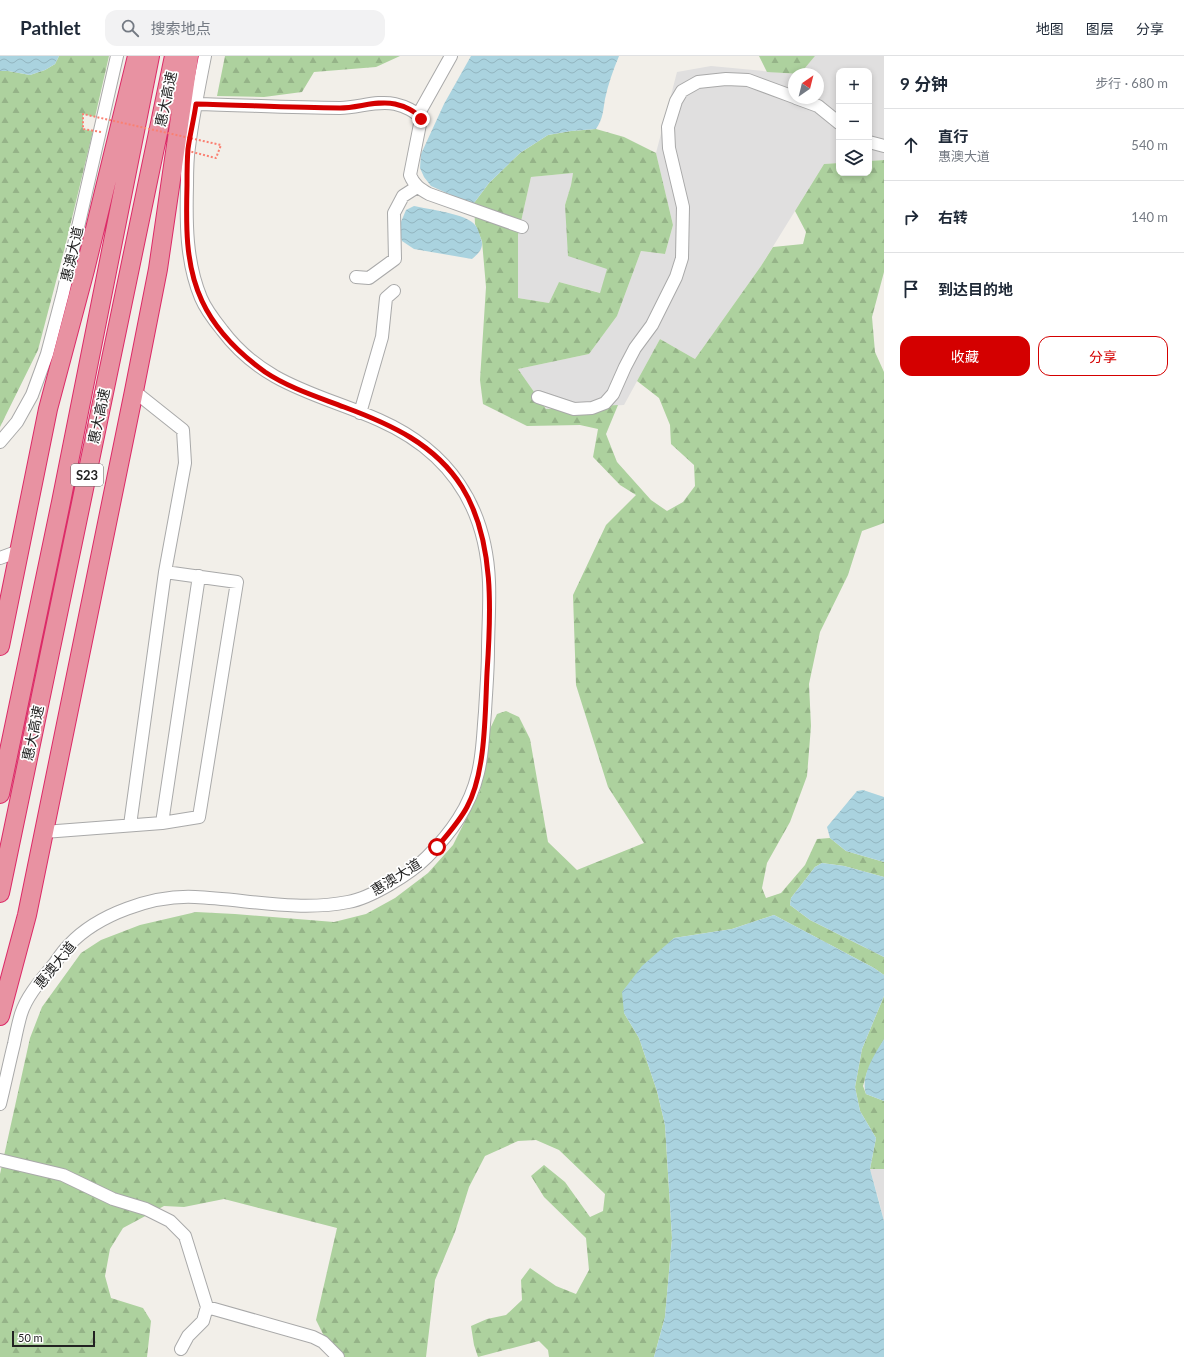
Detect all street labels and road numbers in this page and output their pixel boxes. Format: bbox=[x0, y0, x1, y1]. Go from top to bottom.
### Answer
street label: 惠大高速 bbox=[151, 70, 180, 128]
street label: 惠澳大道 bbox=[57, 225, 86, 283]
street label: 惠大高速 bbox=[84, 387, 113, 445]
road number: S23 bbox=[71, 464, 103, 486]
street label: 惠大高速 bbox=[18, 704, 47, 762]
street label: 惠澳大道 bbox=[367, 855, 424, 899]
street label: 惠澳大道 bbox=[30, 938, 79, 992]

